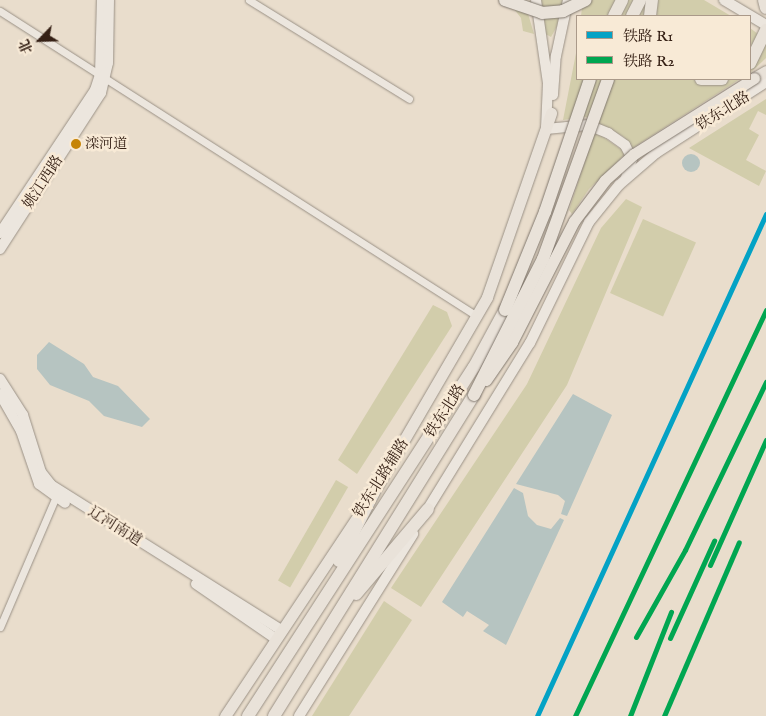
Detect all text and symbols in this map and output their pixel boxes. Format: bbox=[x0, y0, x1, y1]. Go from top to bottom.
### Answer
north arrow bbox=[15, 15, 65, 65]
legend bbox=[576, 15, 751, 80]
text: 铁路 R1 bbox=[623, 27, 673, 46]
text: 北 bbox=[15, 36, 37, 56]
text: 铁路 R2 bbox=[623, 52, 675, 71]
street label: 铁东北路 bbox=[693, 87, 753, 135]
place label: 滦河道 bbox=[85, 136, 127, 152]
marker: 滦河道 bbox=[71, 139, 81, 149]
street label: 姚江西路 bbox=[19, 152, 67, 212]
street label: 铁东北路 bbox=[421, 381, 469, 441]
street label: 铁东北路辅路 bbox=[350, 435, 412, 521]
street label: 辽河南道 bbox=[85, 502, 145, 550]

